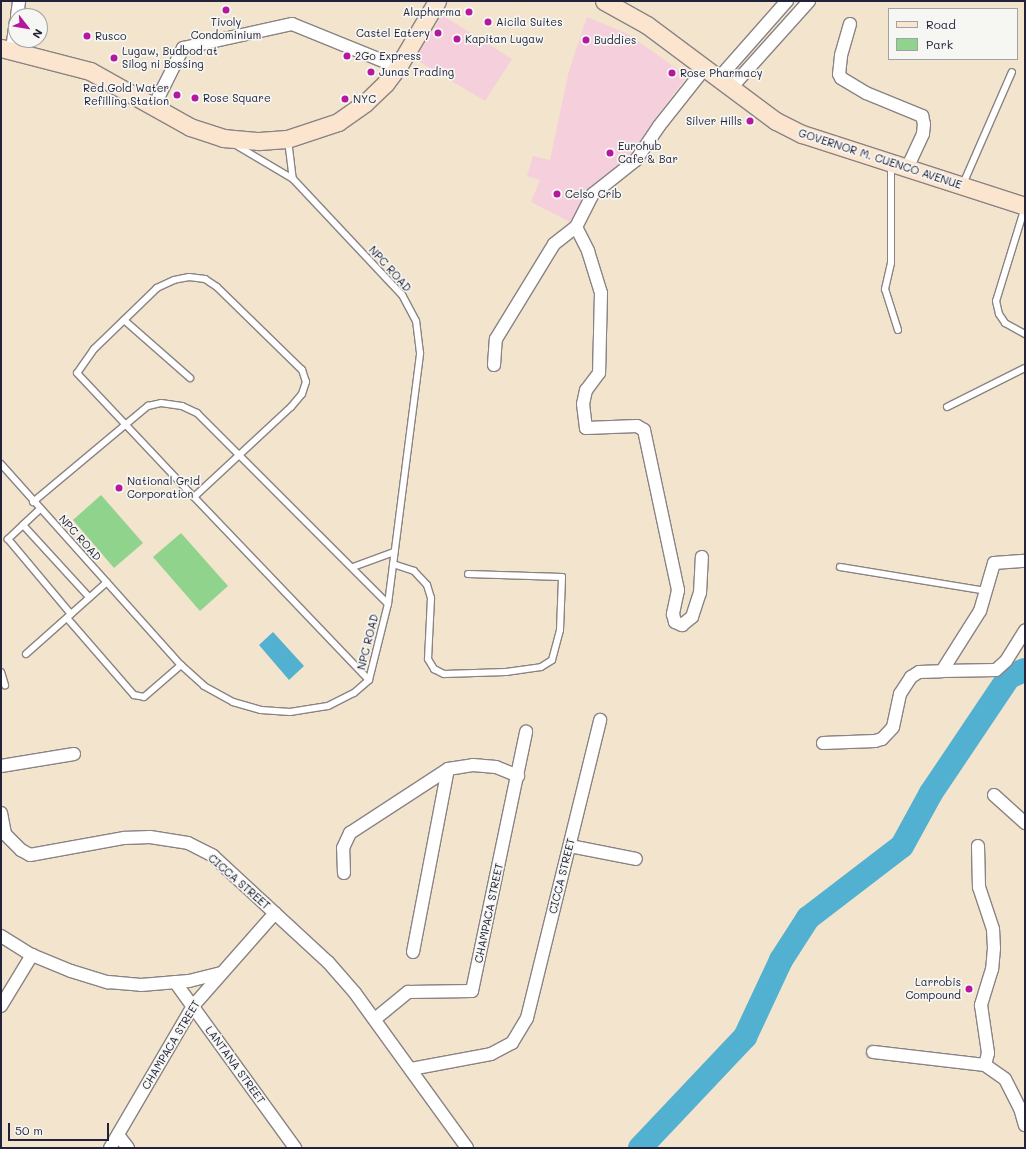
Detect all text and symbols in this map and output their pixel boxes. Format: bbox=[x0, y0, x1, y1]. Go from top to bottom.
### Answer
marker: Tivoly Condominium bbox=[221, 5, 231, 15]
place label: Alapharma bbox=[403, 5, 461, 19]
marker: Alapharma bbox=[464, 7, 474, 17]
north arrow bbox=[8, 8, 48, 48]
legend bbox=[888, 8, 1018, 60]
place label: Aicila Suites bbox=[496, 15, 563, 29]
place label: Tivoly Condominium bbox=[191, 16, 261, 42]
text: Road bbox=[926, 16, 956, 32]
marker: Aicila Suites bbox=[483, 17, 493, 27]
text: N bbox=[29, 26, 46, 41]
place label: Castel Eatery bbox=[356, 26, 430, 40]
marker: Castel Eatery bbox=[433, 28, 443, 38]
place label: Rusco bbox=[95, 29, 126, 43]
marker: Rusco bbox=[82, 31, 92, 41]
place label: Kapitan Lugaw bbox=[465, 32, 544, 46]
place label: Buddies bbox=[594, 33, 636, 47]
marker: Kapitan Lugaw bbox=[452, 34, 462, 44]
marker: Buddies bbox=[581, 35, 591, 45]
text: Park bbox=[926, 36, 953, 52]
place label: Lugaw, Budbod at Silog ni Bossing bbox=[122, 45, 218, 71]
place label: 2Go Express bbox=[355, 49, 421, 63]
marker: 2Go Express bbox=[342, 51, 352, 61]
marker: Lugaw, Budbod at Silog ni Bossing bbox=[109, 53, 119, 63]
place label: Junas Trading bbox=[379, 65, 454, 79]
place label: Rose Pharmacy bbox=[680, 66, 762, 80]
marker: Junas Trading bbox=[366, 67, 376, 77]
marker: Rose Pharmacy bbox=[667, 68, 677, 78]
place label: Red Gold Water Refilling Station bbox=[83, 82, 169, 108]
marker: Red Gold Water Refilling Station bbox=[172, 90, 182, 100]
place label: Rose Square bbox=[203, 91, 271, 105]
place label: NYC bbox=[353, 92, 376, 106]
marker: Rose Square bbox=[190, 93, 200, 103]
marker: NYC bbox=[340, 94, 350, 104]
place label: Silver Hills bbox=[686, 114, 742, 128]
marker: Silver Hills bbox=[745, 116, 755, 126]
street label: GOVERNOR M. CUENCO AVENUE bbox=[797, 126, 963, 192]
place label: Eurohub Cafe & Bar bbox=[618, 140, 678, 166]
marker: Eurohub Cafe & Bar bbox=[605, 148, 615, 158]
place label: Celso Crib bbox=[565, 187, 622, 201]
marker: Celso Crib bbox=[552, 189, 562, 199]
street label: NPC ROAD bbox=[366, 243, 414, 295]
place label: National Grid Corporation bbox=[127, 475, 200, 501]
marker: National Grid Corporation bbox=[114, 483, 124, 493]
street label: NPC ROAD bbox=[56, 512, 104, 564]
street label: NPC ROAD bbox=[355, 613, 381, 671]
street label: CICCA STREET bbox=[546, 837, 578, 915]
street label: CICCA STREET bbox=[205, 852, 273, 912]
street label: CHAMPACA STREET bbox=[472, 862, 506, 964]
place label: Larrobis Compound bbox=[905, 976, 961, 1002]
marker: Larrobis Compound bbox=[964, 984, 974, 994]
street label: CHAMPACA STREET bbox=[139, 998, 203, 1092]
street label: LANTANA STREET bbox=[202, 1024, 268, 1106]
scale bar bbox=[10, 1115, 111, 1141]
text: 50 m bbox=[15, 1122, 43, 1138]

